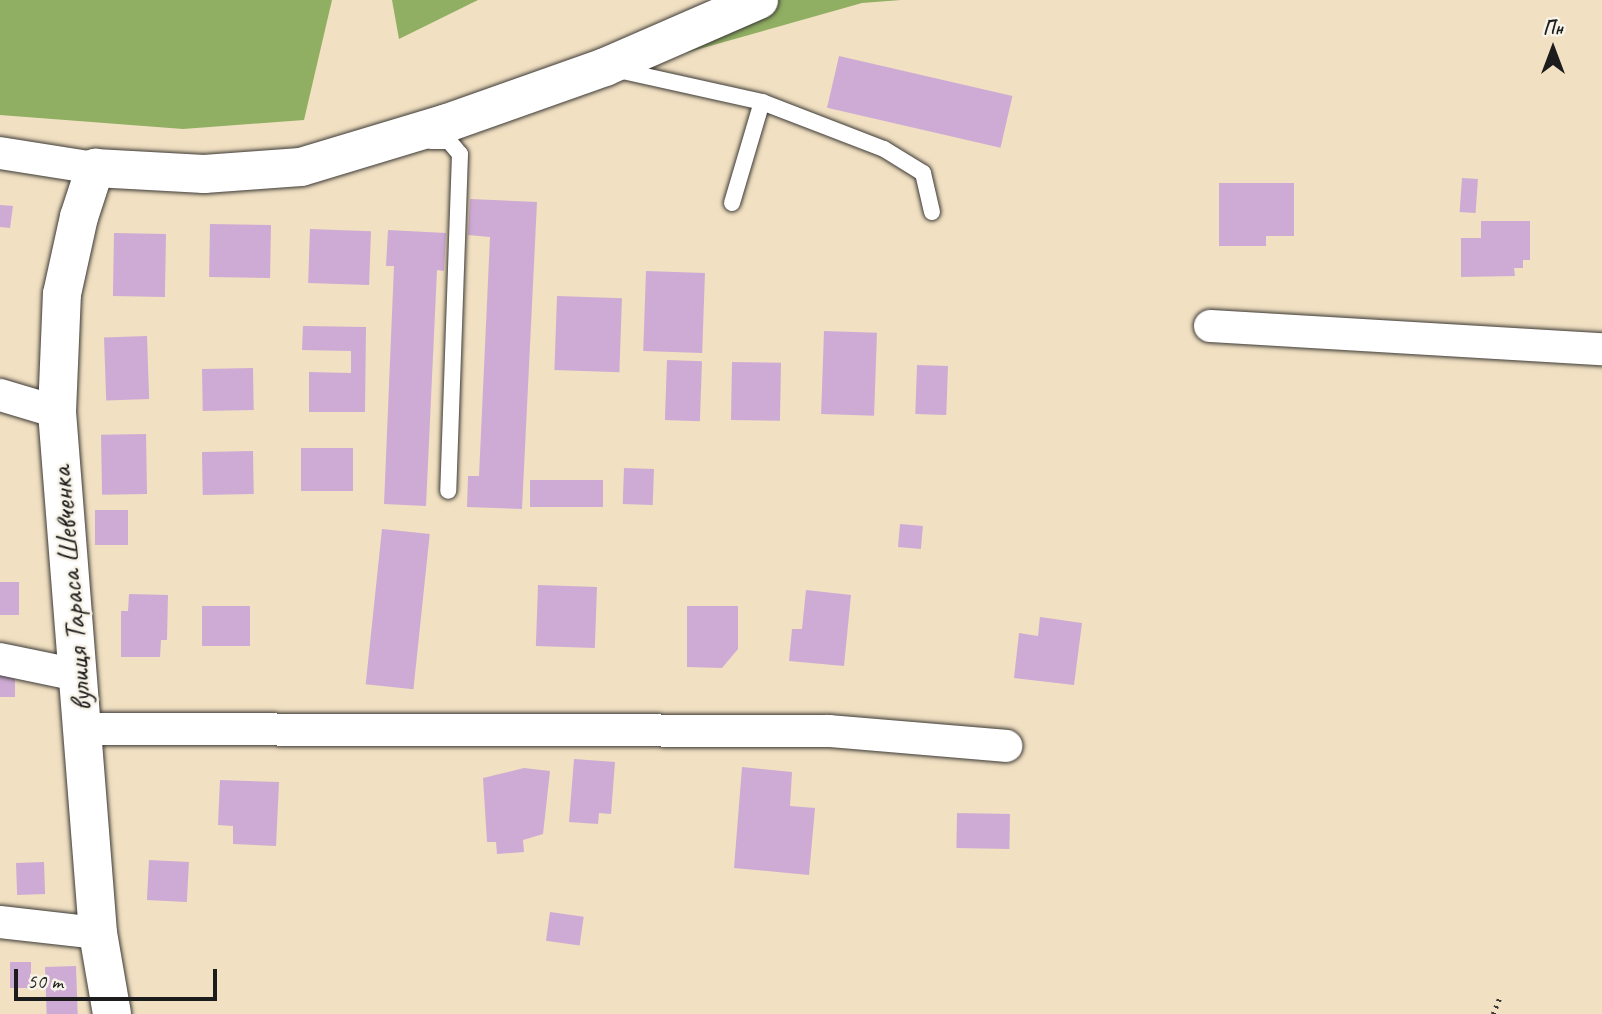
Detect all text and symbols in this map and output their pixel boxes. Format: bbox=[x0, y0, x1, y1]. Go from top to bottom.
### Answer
north arrow bbox=[1518, 14, 1588, 84]
text: Пн bbox=[1543, 16, 1563, 40]
street label: вулиця Тараса Шевченка bbox=[42, 464, 100, 714]
scale bar bbox=[18, 954, 220, 998]
text: 50 m bbox=[27, 968, 63, 994]

